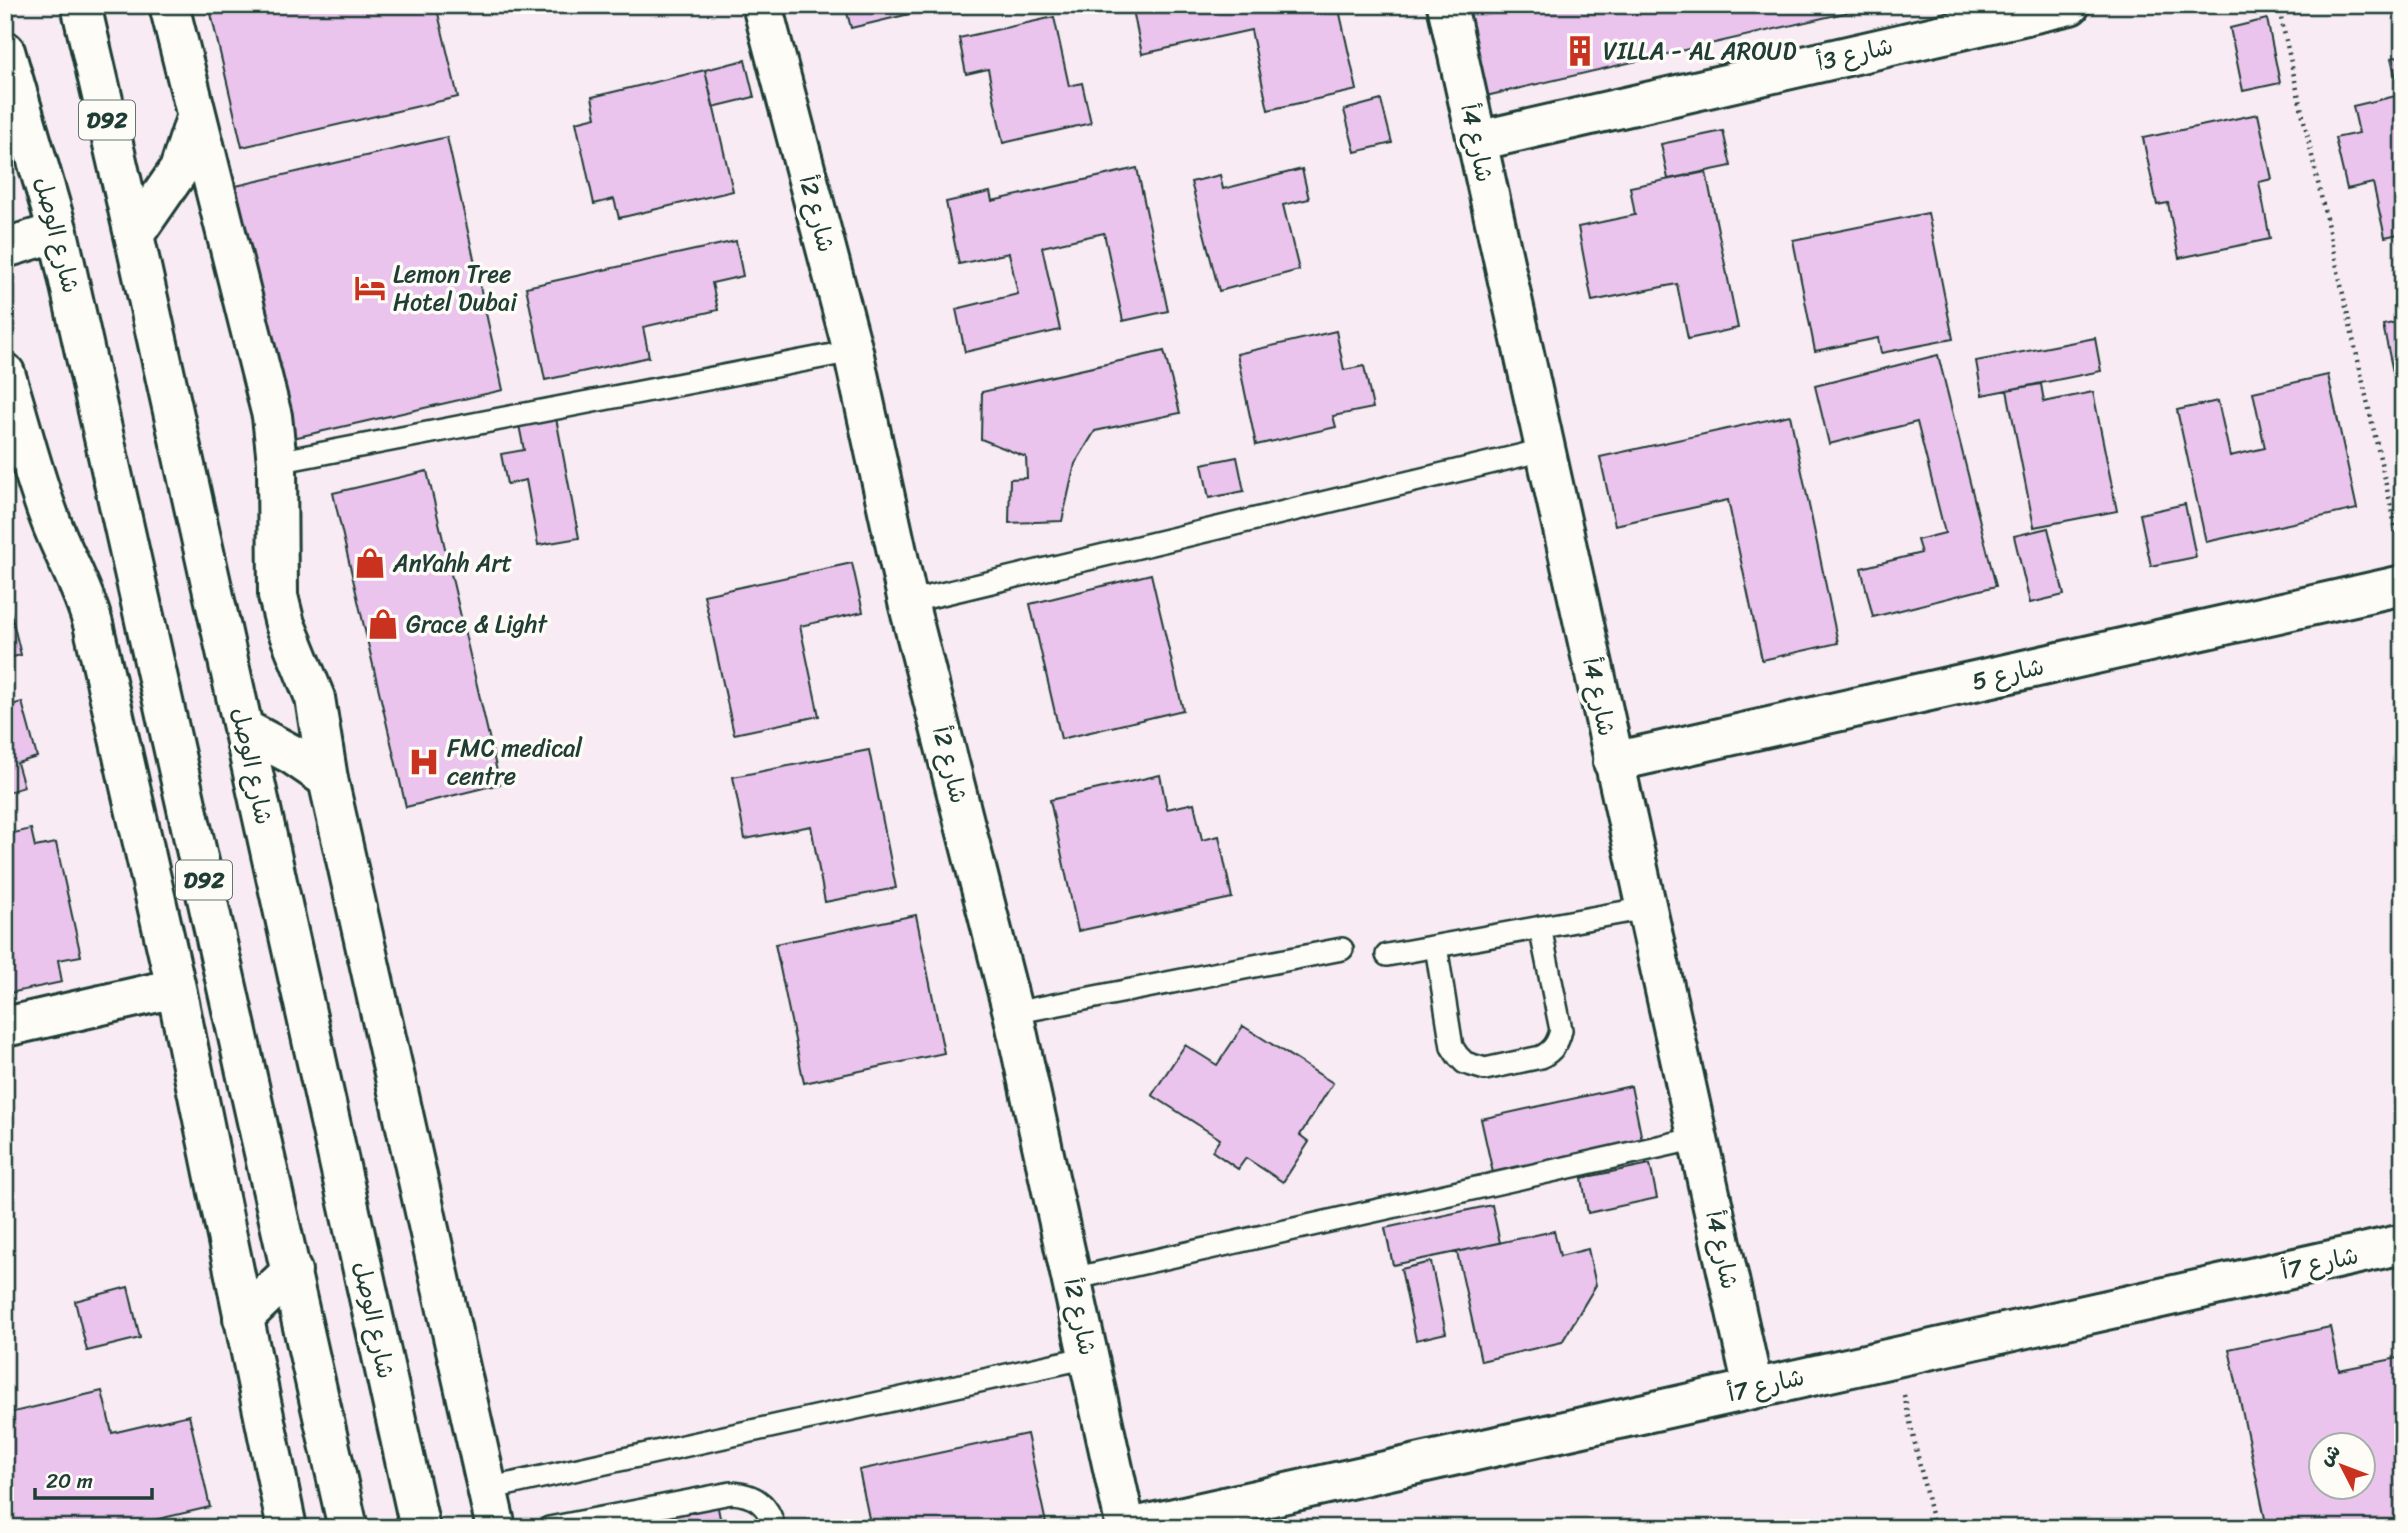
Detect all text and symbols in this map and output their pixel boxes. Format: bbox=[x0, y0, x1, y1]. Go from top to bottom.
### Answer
street label: شارع 3أ bbox=[1813, 25, 1897, 83]
place label: VILLA - AL AROUD bbox=[1603, 30, 1797, 72]
building icon: VILLA - AL AROUD bbox=[1563, 34, 1597, 68]
road number: D92 bbox=[79, 100, 135, 140]
street label: شارع 4أ bbox=[1448, 100, 1506, 186]
street label: شارع 2أ bbox=[787, 171, 847, 257]
street label: شارع الوصل bbox=[22, 172, 92, 298]
place label: Lemon Tree Hotel Dubai bbox=[393, 253, 518, 323]
hotel icon: Lemon Tree Hotel Dubai bbox=[353, 271, 387, 305]
place label: AnYahh Art bbox=[392, 542, 512, 584]
shop icon: AnYahh Art bbox=[353, 546, 387, 580]
place label: Grace & Light bbox=[406, 603, 548, 645]
shop icon: Grace & Light bbox=[366, 607, 400, 641]
street label: شارع 5 bbox=[1968, 645, 2048, 703]
street label: شارع 4أ bbox=[1570, 654, 1628, 740]
street label: شارع الوصل bbox=[219, 703, 285, 829]
street label: شارع 2أ bbox=[920, 722, 980, 808]
place label: FMC medical centre bbox=[447, 727, 583, 797]
hospital icon: FMC medical centre bbox=[407, 745, 441, 779]
road number: D92 bbox=[176, 860, 232, 900]
street label: شارع 4أ bbox=[1693, 1207, 1751, 1293]
street label: شارع 7أ bbox=[2278, 1234, 2362, 1292]
street label: شارع الوصل bbox=[341, 1257, 407, 1383]
street label: شارع 2أ bbox=[1051, 1275, 1109, 1359]
street label: شارع 7أ bbox=[1723, 1356, 1809, 1414]
north arrow bbox=[2306, 1432, 2376, 1502]
text: ش bbox=[2310, 1436, 2349, 1474]
scale bar bbox=[35, 1456, 152, 1500]
text: 20 m bbox=[46, 1462, 93, 1500]

